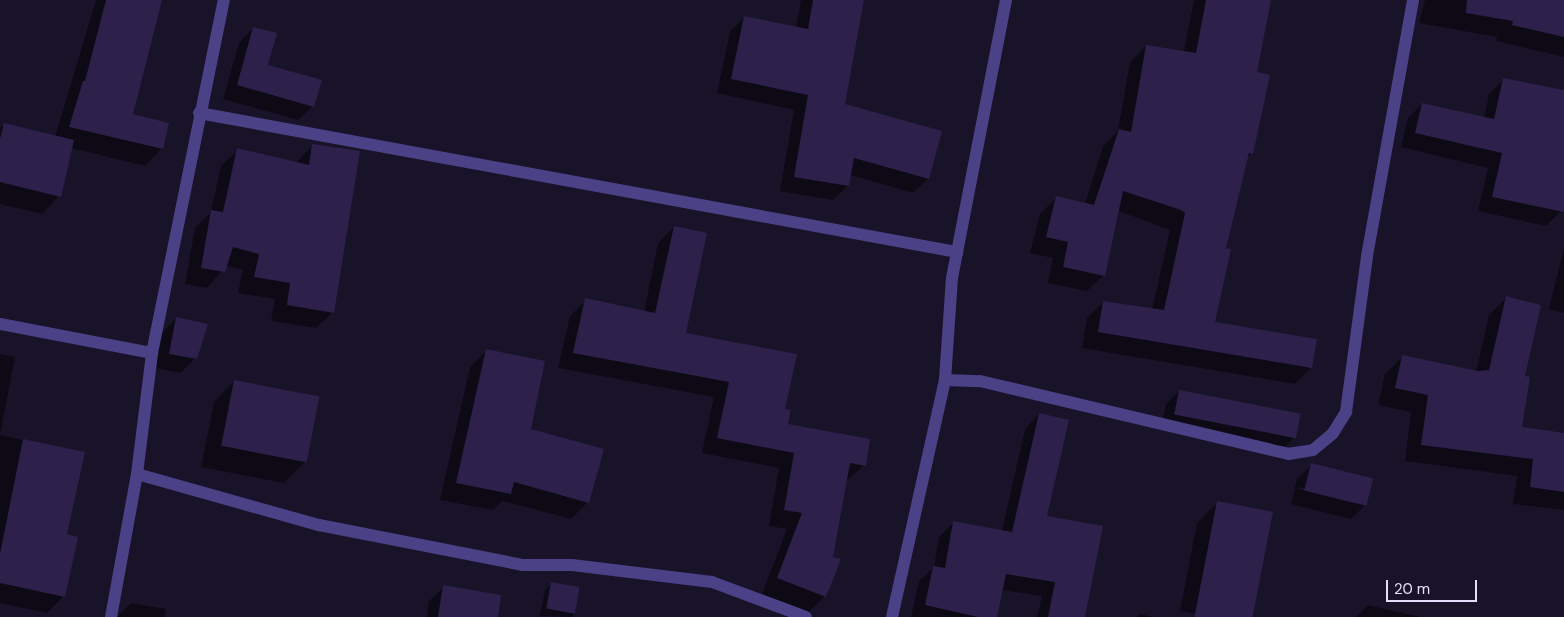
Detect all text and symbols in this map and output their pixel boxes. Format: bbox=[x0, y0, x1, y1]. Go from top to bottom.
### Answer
scale bar bbox=[1389, 570, 1480, 602]
text: 20 m bbox=[1394, 579, 1430, 599]

